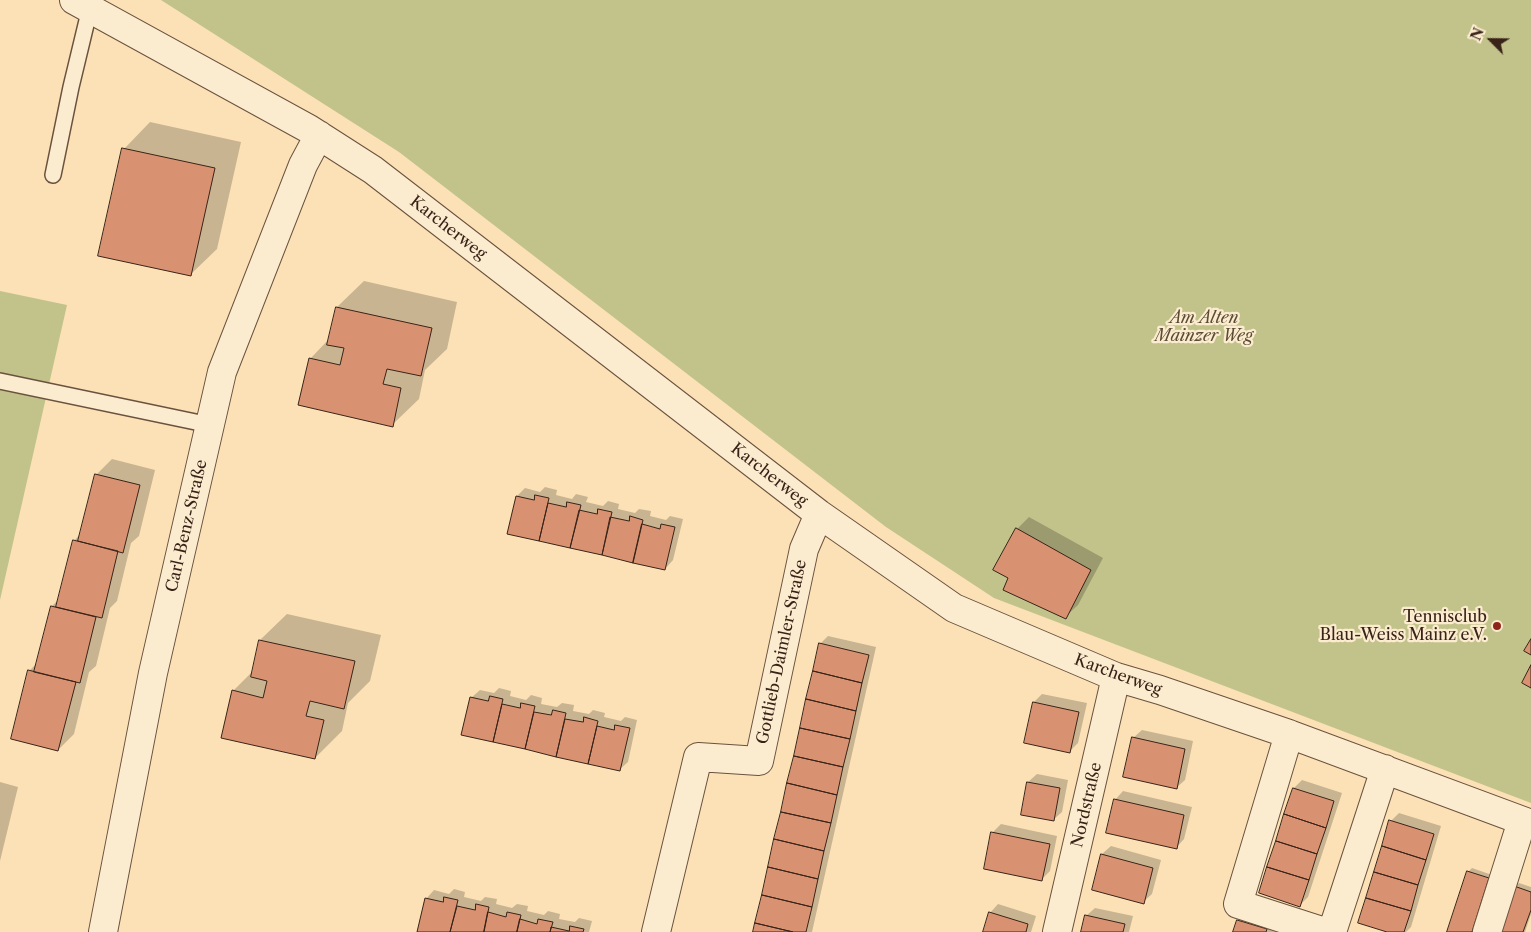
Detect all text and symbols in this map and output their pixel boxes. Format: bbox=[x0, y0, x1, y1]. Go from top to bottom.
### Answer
north arrow bbox=[1466, 15, 1516, 65]
text: N bbox=[1467, 25, 1488, 43]
street label: Karcherweg bbox=[406, 192, 490, 264]
park label: Am Alten Mainzer Weg bbox=[1155, 308, 1253, 346]
street label: Karcherweg bbox=[727, 439, 811, 511]
street label: Carl-Benz-Straße bbox=[162, 458, 212, 594]
street label: Gottlieb-Daimler-Straße bbox=[753, 558, 811, 746]
place label: Tennisclub Blau-Weiss Mainz e.V. bbox=[1320, 607, 1487, 645]
marker: Tennisclub Blau-Weiss Mainz e.V. bbox=[1491, 620, 1503, 632]
street label: Karcherweg bbox=[1072, 650, 1164, 700]
street label: Nordstraße bbox=[1068, 761, 1106, 849]

